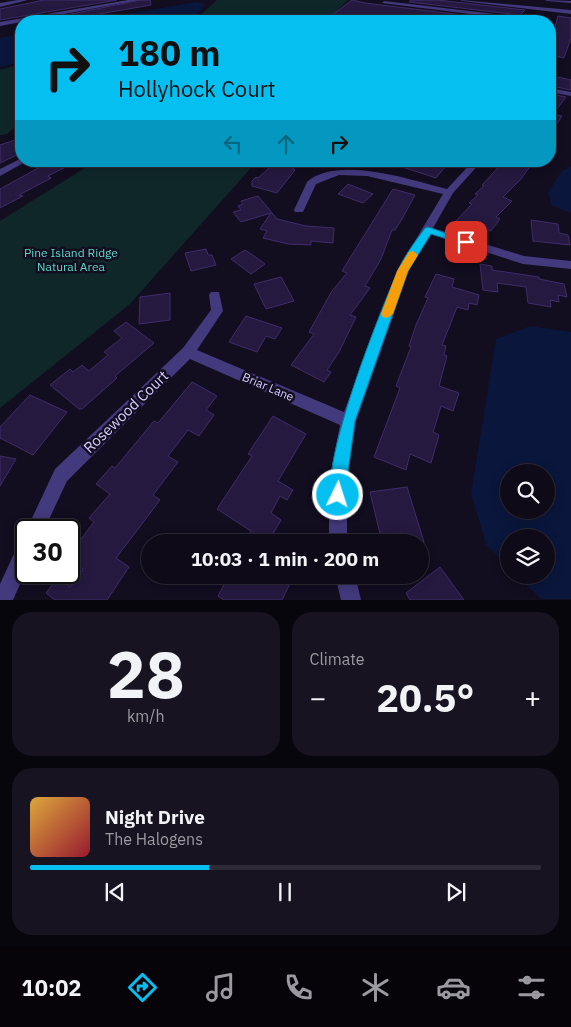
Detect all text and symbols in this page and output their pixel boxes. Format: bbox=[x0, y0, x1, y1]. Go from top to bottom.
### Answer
text: 180 m bbox=[118, 30, 221, 76]
icon: right bbox=[35, 35, 100, 100]
text: Hollyhock Court bbox=[118, 74, 276, 103]
icon: left bbox=[219, 130, 247, 158]
icon: ahead bbox=[272, 130, 300, 158]
icon: right bbox=[325, 130, 353, 158]
pin bbox=[445, 221, 487, 263]
icon: arrive bbox=[452, 228, 480, 256]
park label: Pine Island Ridge Natural Area bbox=[24, 245, 118, 274]
street label: Rosewood Court bbox=[79, 366, 172, 457]
street label: Briar Lane bbox=[240, 369, 297, 404]
map controls bbox=[500, 464, 555, 584]
button: search bbox=[500, 464, 555, 519]
position arrow bbox=[311, 468, 363, 520]
speed limit sign: 30 bbox=[15, 519, 80, 584]
button: layers bbox=[500, 529, 555, 584]
text: 10:03 · 1 min · 200 m bbox=[191, 547, 379, 571]
text: 28 bbox=[107, 631, 185, 716]
text: Climate bbox=[310, 649, 365, 669]
text: 20.5° bbox=[376, 673, 474, 722]
text: − bbox=[310, 679, 326, 716]
text: + bbox=[524, 679, 541, 716]
text: km/h bbox=[127, 706, 165, 726]
text: Night Drive bbox=[105, 805, 205, 829]
text: The Halogens bbox=[105, 829, 203, 849]
icon: previous bbox=[101, 878, 129, 906]
icon: pause bbox=[271, 878, 299, 906]
icon: next bbox=[442, 878, 470, 906]
icon: directions bbox=[125, 970, 160, 1005]
icon: music bbox=[203, 970, 238, 1005]
icon: phone bbox=[281, 970, 316, 1005]
icon: climate bbox=[358, 970, 393, 1005]
icon: car bbox=[436, 970, 471, 1005]
icon: filters bbox=[514, 970, 549, 1005]
text: 10:02 bbox=[21, 973, 82, 1002]

